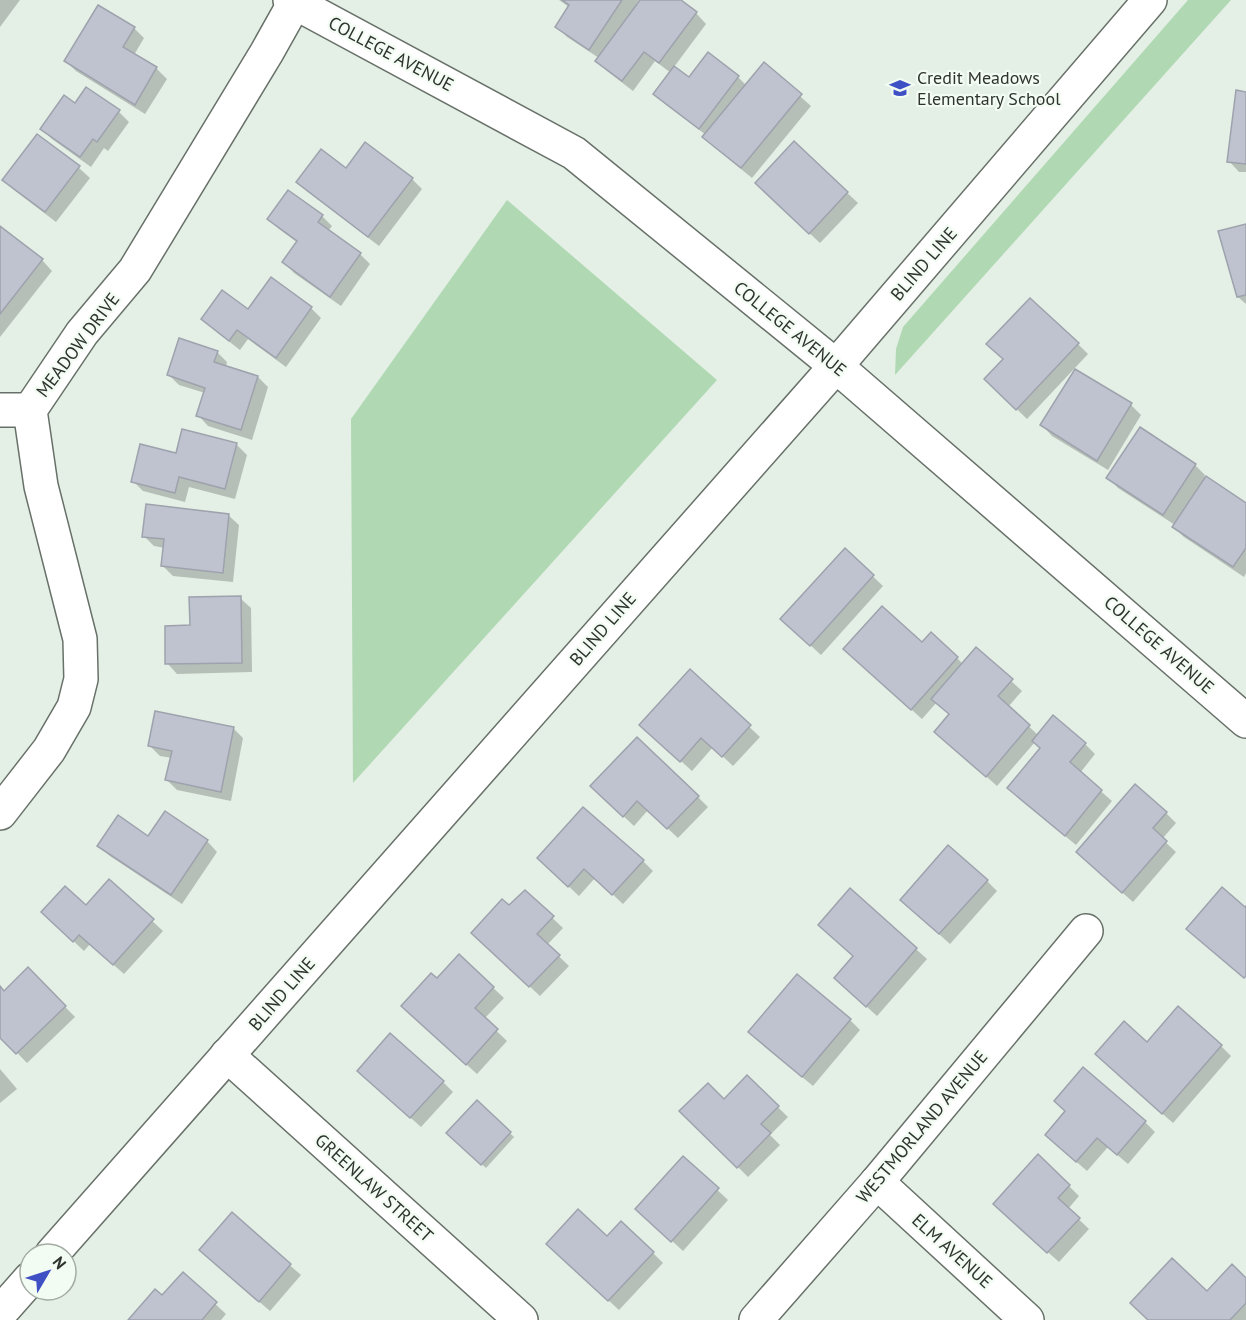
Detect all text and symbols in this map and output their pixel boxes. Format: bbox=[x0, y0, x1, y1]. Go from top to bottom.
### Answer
street label: COLLEGE AVENUE bbox=[325, 11, 458, 96]
place label: Credit Meadows Elementary School bbox=[917, 66, 1061, 110]
school or university icon: Credit Meadows Elementary School bbox=[888, 76, 912, 100]
street label: BLIND LINE bbox=[885, 222, 962, 305]
street label: COLLEGE AVENUE bbox=[729, 276, 851, 381]
street label: MEADOW DRIVE bbox=[31, 288, 124, 402]
street label: BLIND LINE bbox=[564, 587, 641, 670]
street label: COLLEGE AVENUE bbox=[1100, 591, 1219, 699]
street label: BLIND LINE bbox=[243, 952, 320, 1035]
street label: WESTMORLAND AVENUE bbox=[851, 1046, 992, 1208]
street label: GREENLAW STREET bbox=[310, 1128, 438, 1247]
street label: ELM AVENUE bbox=[907, 1208, 997, 1293]
north arrow bbox=[18, 1242, 78, 1302]
text: N bbox=[49, 1252, 71, 1273]

